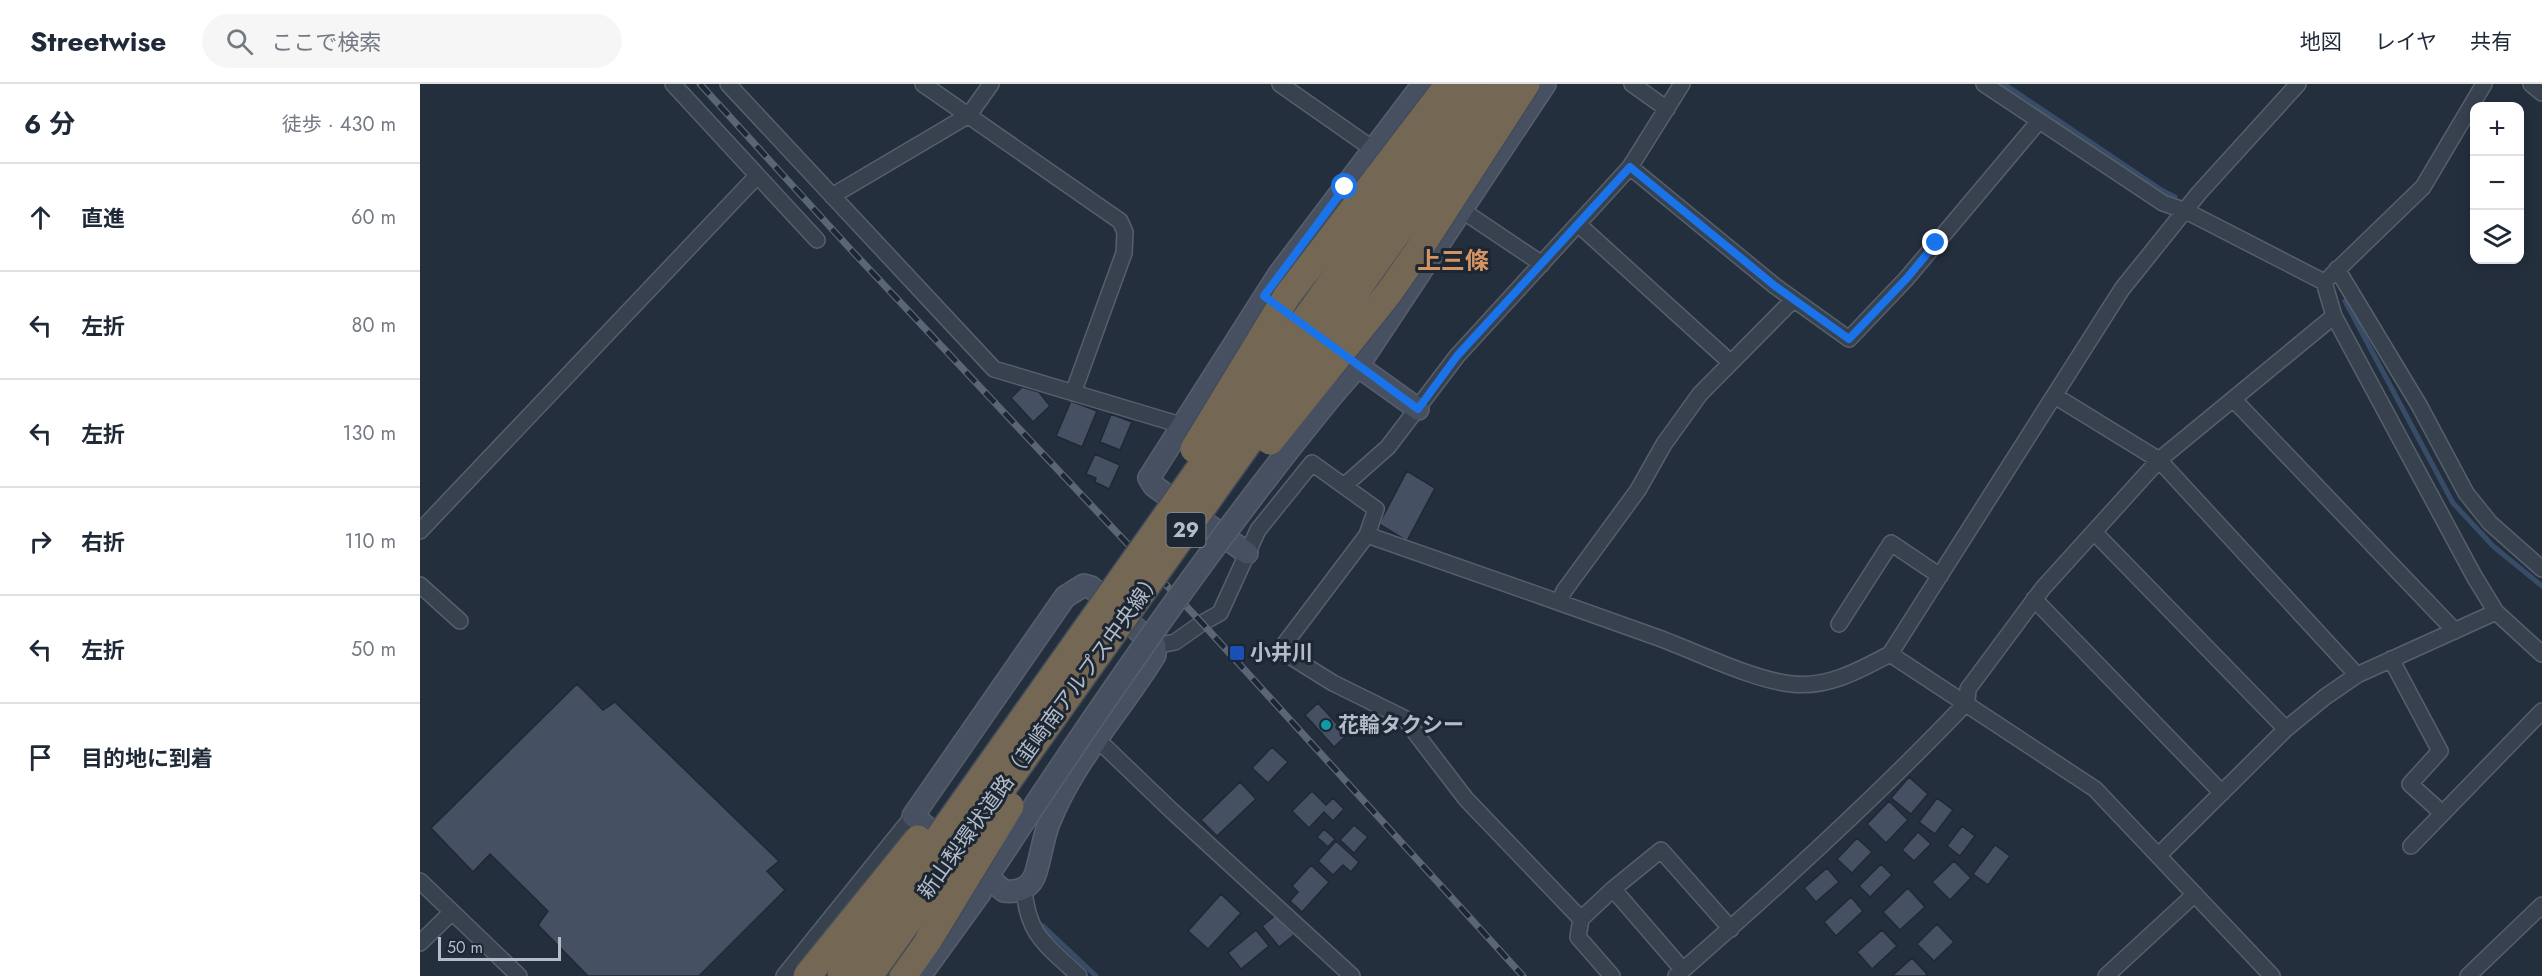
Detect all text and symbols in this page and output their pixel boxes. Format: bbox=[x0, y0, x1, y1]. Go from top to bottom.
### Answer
search box bbox=[202, 14, 622, 68]
text: Streetwise bbox=[30, 21, 166, 62]
icon: search bbox=[223, 25, 256, 58]
text: ここで検索 bbox=[271, 26, 381, 58]
text: 地図 bbox=[2300, 27, 2342, 57]
text: レイヤ bbox=[2375, 27, 2437, 57]
text: 共有 bbox=[2470, 27, 2512, 57]
map controls bbox=[2470, 102, 2524, 264]
button: + bbox=[2470, 102, 2524, 156]
text: 6 分 bbox=[24, 105, 75, 143]
text: 徒歩 · 430 m bbox=[282, 110, 396, 139]
button: − bbox=[2470, 156, 2524, 210]
route start bbox=[1331, 173, 1357, 199]
icon: ahead bbox=[24, 201, 57, 234]
text: 直進 bbox=[81, 202, 125, 234]
text: 60 m bbox=[351, 203, 396, 232]
button: layers bbox=[2470, 210, 2524, 264]
route end bbox=[1922, 229, 1948, 255]
district label: 上三條 bbox=[1417, 243, 1489, 278]
icon: left bbox=[24, 309, 57, 342]
text: 左折 bbox=[81, 310, 125, 342]
text: 80 m bbox=[351, 311, 396, 340]
icon: left bbox=[24, 417, 57, 450]
text: 左折 bbox=[81, 418, 125, 450]
text: 130 m bbox=[342, 419, 396, 448]
road number: 29 bbox=[1166, 513, 1206, 547]
icon: right bbox=[24, 525, 57, 558]
text: 右折 bbox=[81, 526, 125, 558]
text: 110 m bbox=[344, 527, 396, 556]
street label: 新山梨環状道路（韮崎南アルプス中央線） bbox=[911, 565, 1169, 905]
icon: left bbox=[24, 633, 57, 666]
text: 左折 bbox=[81, 634, 125, 666]
text: 50 m bbox=[351, 635, 396, 664]
place label: 小井川 bbox=[1250, 638, 1313, 668]
marker: 小井川 bbox=[1228, 644, 1246, 662]
place label: 花輪タクシー bbox=[1338, 710, 1464, 740]
marker: 花輪タクシー bbox=[1319, 718, 1333, 732]
icon: arrive bbox=[24, 741, 57, 774]
text: 目的地に到着 bbox=[81, 742, 213, 774]
scale bar bbox=[438, 934, 561, 962]
text: 50 m bbox=[447, 936, 483, 959]

